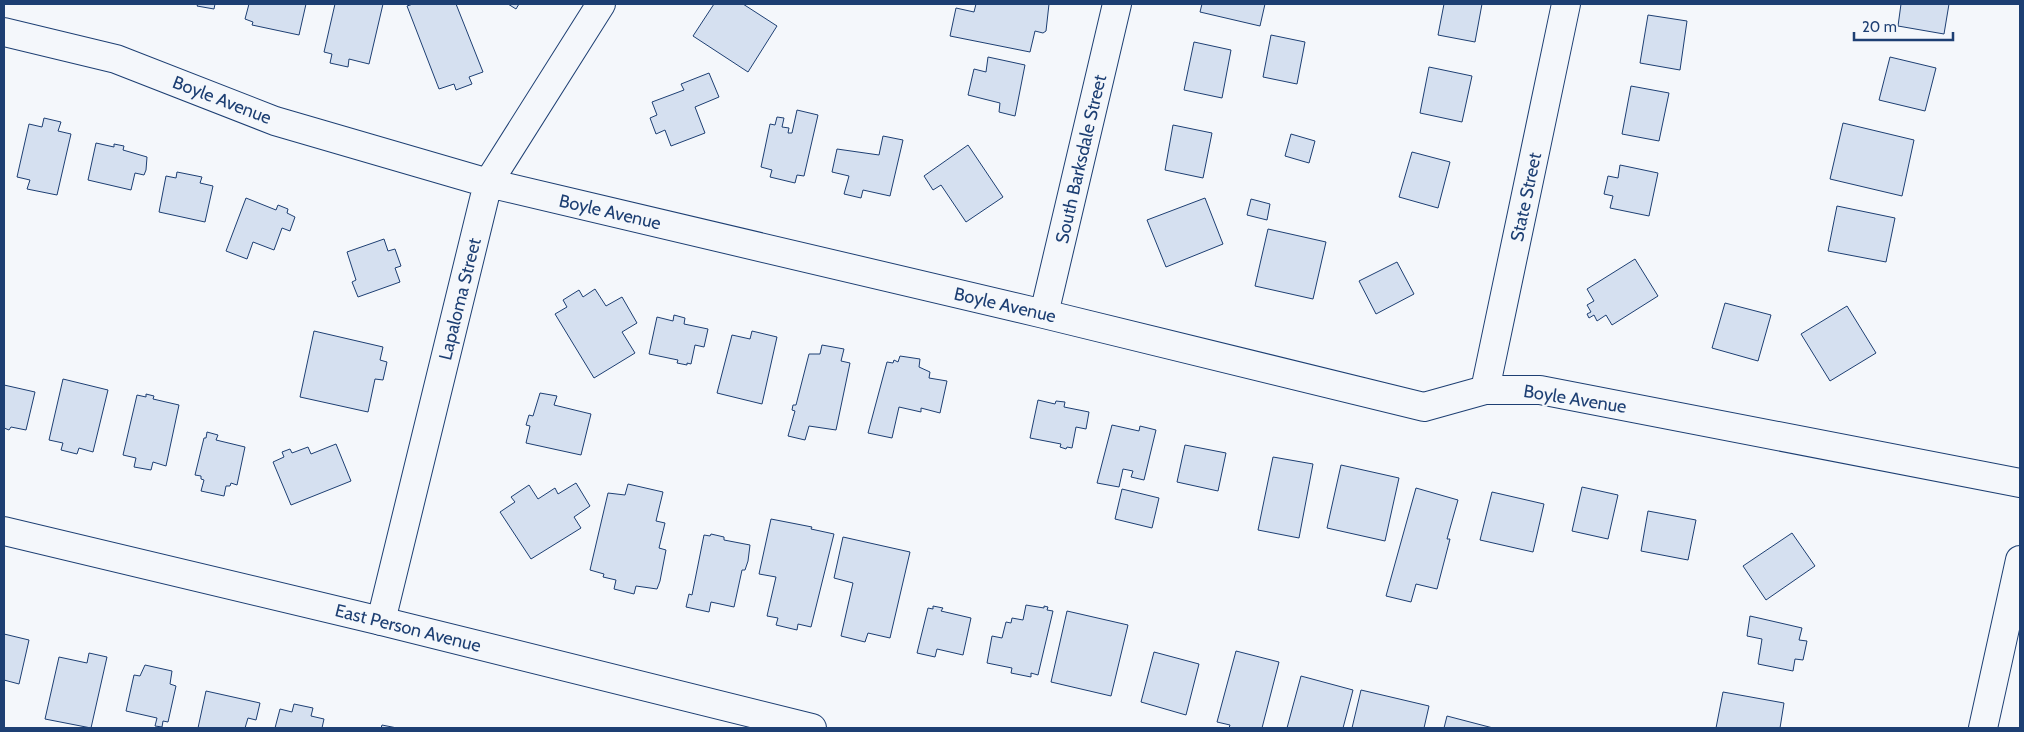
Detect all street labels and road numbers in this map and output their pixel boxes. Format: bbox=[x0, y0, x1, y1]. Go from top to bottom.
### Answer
street label: Boyle Avenue bbox=[169, 71, 275, 129]
street label: South Barksdale Street bbox=[1051, 72, 1111, 246]
street label: State Street bbox=[1506, 151, 1546, 243]
street label: Boyle Avenue bbox=[557, 190, 663, 234]
street label: Lapaloma Street bbox=[434, 236, 486, 362]
street label: Boyle Avenue bbox=[952, 283, 1058, 327]
street label: Boyle Avenue bbox=[1522, 380, 1628, 418]
street label: East Person Avenue bbox=[333, 599, 483, 657]

